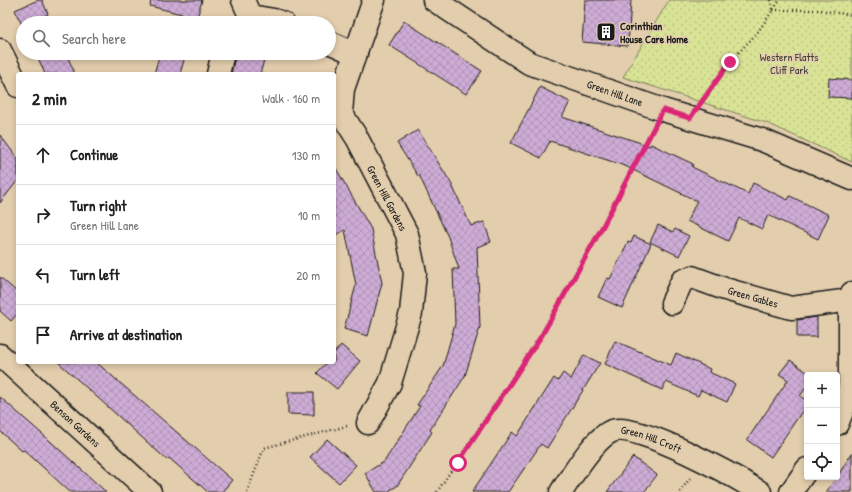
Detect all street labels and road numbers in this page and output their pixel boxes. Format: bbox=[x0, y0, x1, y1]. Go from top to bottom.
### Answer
street label: Green Hill Lane bbox=[585, 77, 645, 110]
street label: Green Hill Gardens bbox=[364, 163, 410, 233]
street label: Green Gables bbox=[726, 283, 780, 311]
street label: Benson Gardens bbox=[47, 397, 103, 450]
street label: Green Hill Croft bbox=[620, 423, 684, 456]

